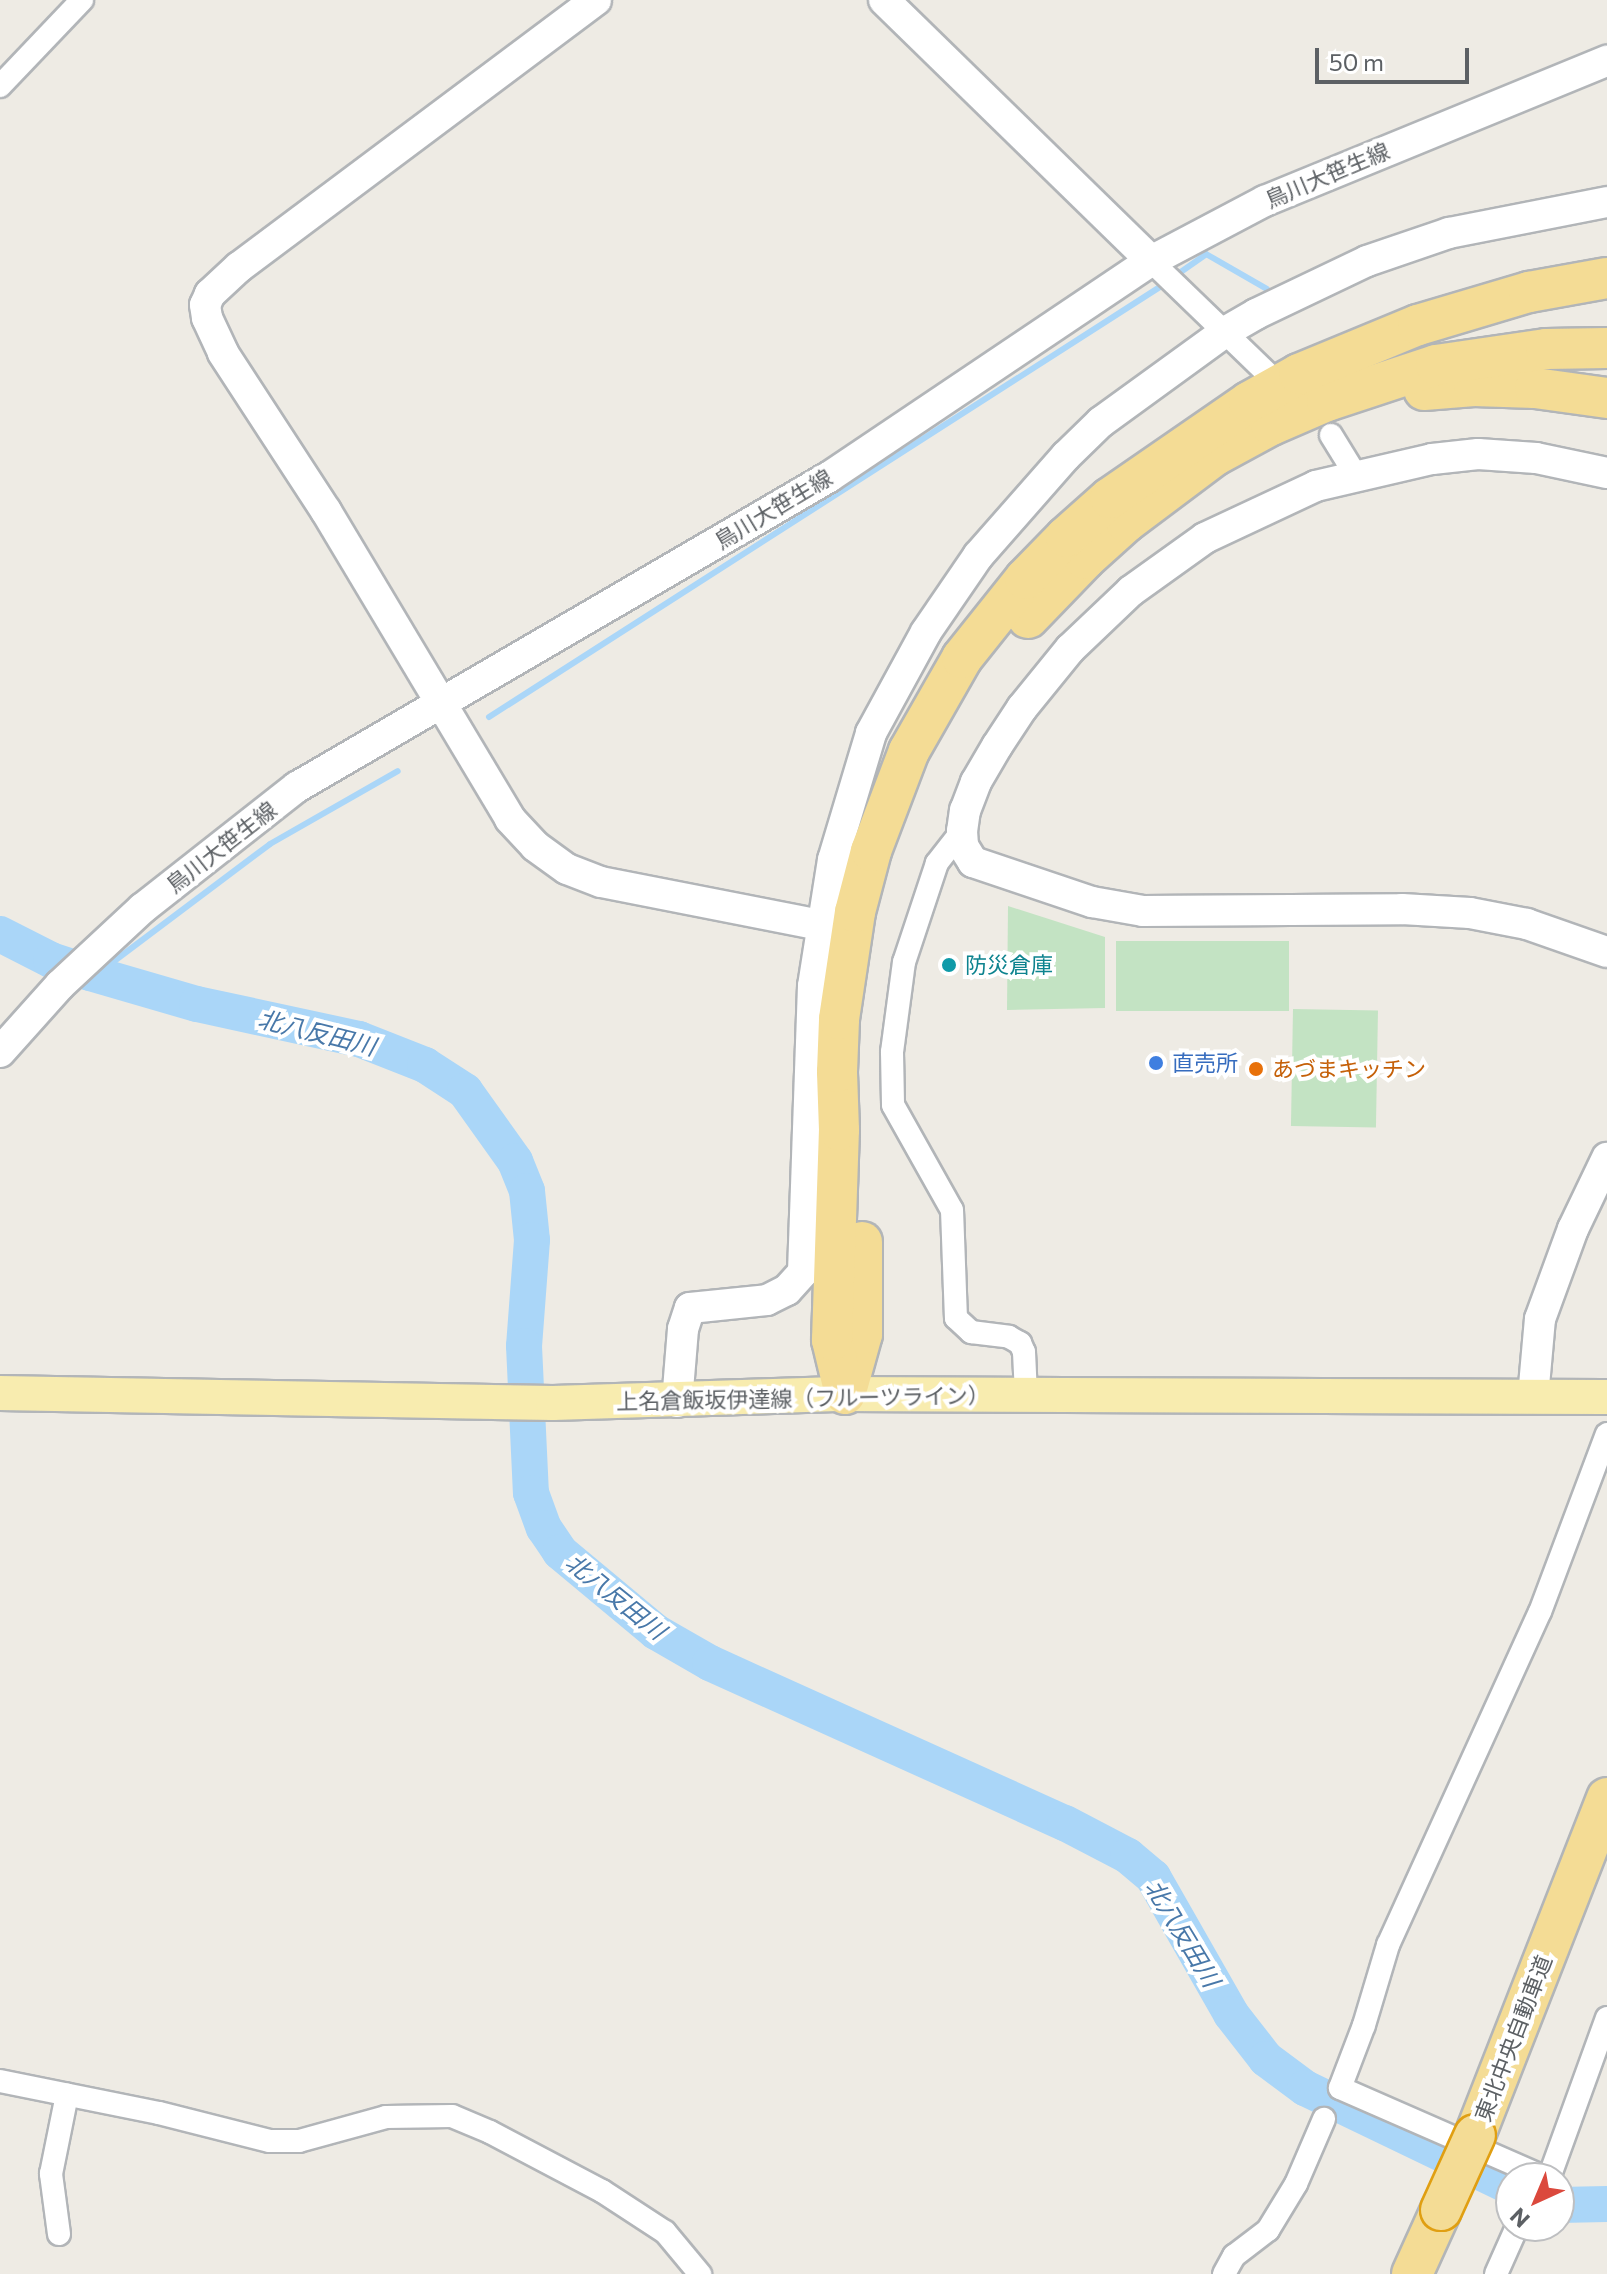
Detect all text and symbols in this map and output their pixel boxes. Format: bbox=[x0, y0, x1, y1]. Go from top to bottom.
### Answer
scale bar bbox=[1319, 32, 1473, 82]
text: 50 m bbox=[1329, 47, 1384, 76]
street label: 鳥川大笹生線 bbox=[1261, 137, 1393, 213]
street label: 鳥川大笹生線 bbox=[710, 464, 836, 554]
street label: 鳥川大笹生線 bbox=[161, 796, 281, 898]
place label: 防災倉庫 bbox=[965, 952, 1053, 978]
marker: 防災倉庫 bbox=[940, 956, 958, 974]
water label: 北八反田川 bbox=[255, 1004, 379, 1060]
place label: 直売所 bbox=[1172, 1050, 1238, 1076]
marker: 直売所 bbox=[1147, 1054, 1165, 1072]
place label: あづまキッチン bbox=[1272, 1056, 1426, 1082]
marker: あづまキッチン bbox=[1247, 1060, 1265, 1078]
street label: 上名倉飯坂伊達線（フルーツライン） bbox=[616, 1382, 990, 1414]
water label: 北八反田川 bbox=[560, 1547, 672, 1645]
water label: 北八反田川 bbox=[1140, 1874, 1226, 1992]
street label: 東北中央自動車道 bbox=[1469, 1951, 1557, 2125]
north arrow bbox=[1495, 2162, 1575, 2242]
text: N bbox=[1504, 2203, 1535, 2234]

